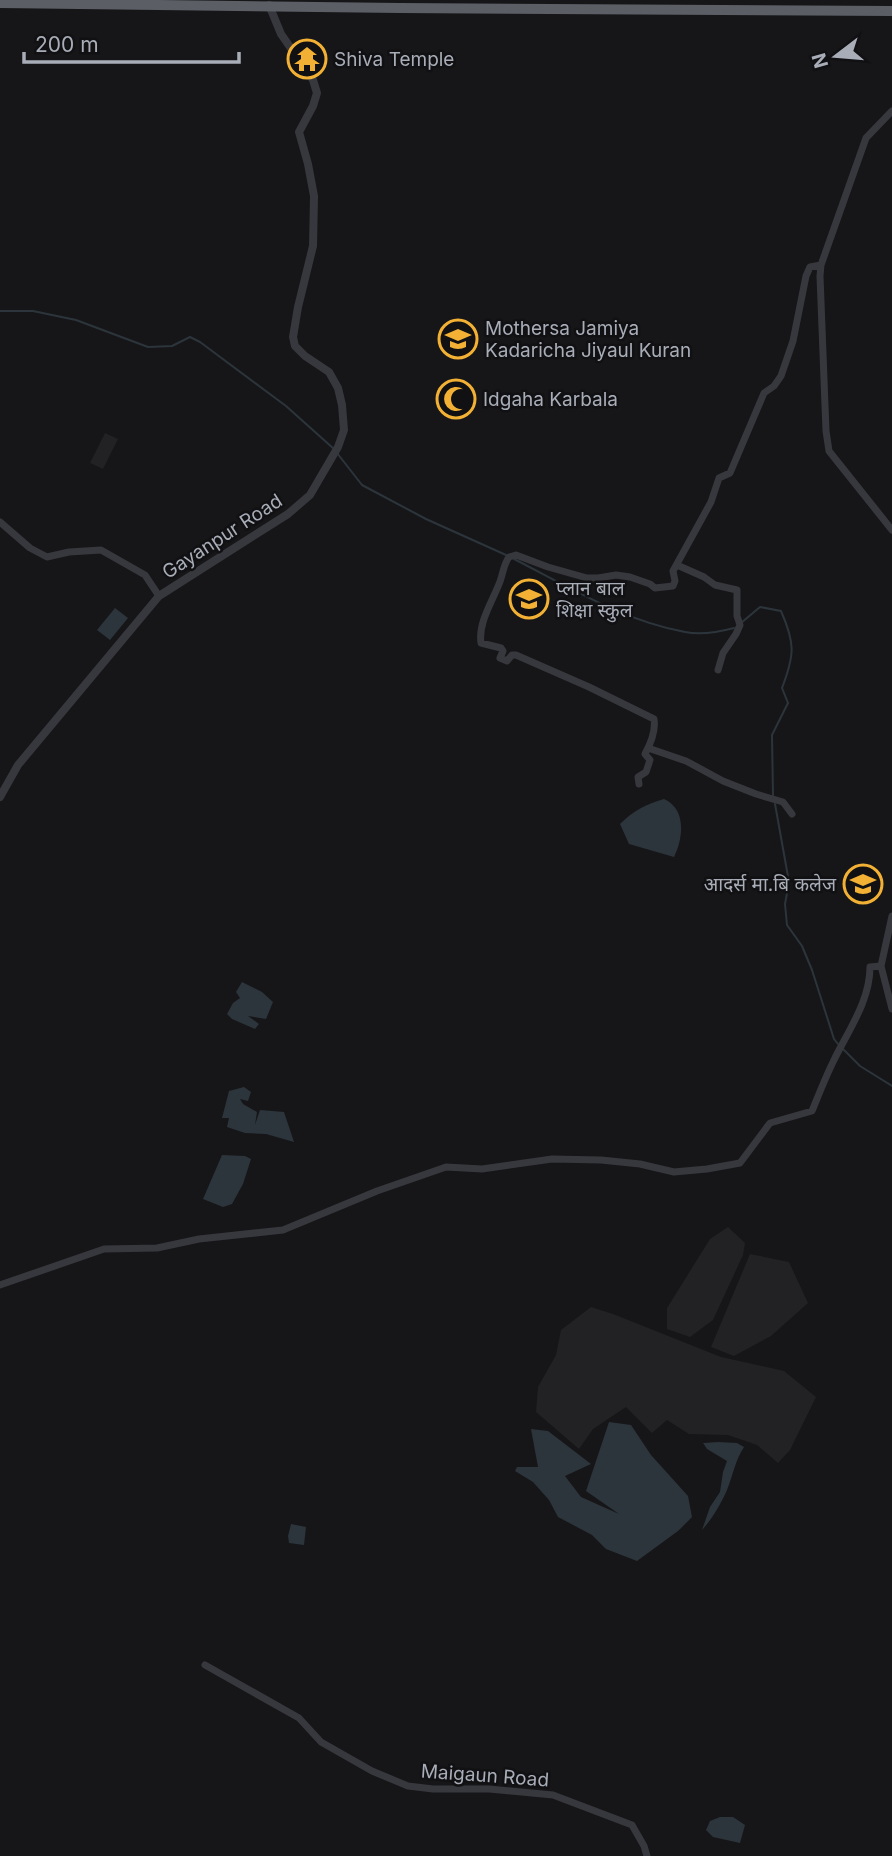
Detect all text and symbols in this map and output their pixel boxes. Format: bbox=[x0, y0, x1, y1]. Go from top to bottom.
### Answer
scale bar bbox=[24, 21, 240, 65]
north arrow bbox=[801, 21, 871, 91]
text: 200 m bbox=[35, 32, 99, 57]
temple icon: Shiva Temple bbox=[286, 38, 328, 80]
place label: Shiva Temple bbox=[334, 48, 454, 71]
text: N bbox=[807, 50, 833, 71]
place label: Mothersa Jamiya Kadaricha Jiyaul Kuran bbox=[485, 317, 691, 362]
school or university icon: Mothersa Jamiya Kadaricha Jiyaul Kuran bbox=[437, 318, 479, 360]
mosque icon: Idgaha Karbala bbox=[435, 378, 477, 420]
place label: Idgaha Karbala bbox=[483, 388, 618, 411]
street label: Gayanpur Road bbox=[158, 489, 287, 584]
place label: प्लान बाल शिक्षा स्कुल bbox=[556, 577, 634, 623]
school or university icon: प्लान बाल शिक्षा स्कुल bbox=[508, 578, 550, 620]
school or university icon: आदर्स मा.बि कलेज bbox=[842, 863, 884, 905]
place label: आदर्स मा.बि कलेज bbox=[704, 873, 837, 896]
street label: Maigaun Road bbox=[420, 1760, 550, 1791]

